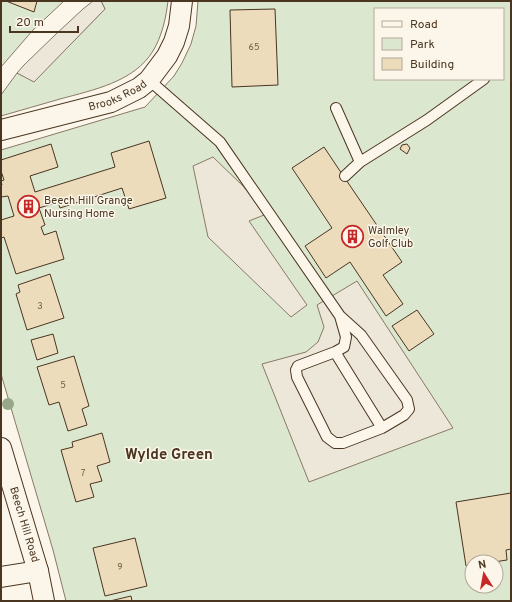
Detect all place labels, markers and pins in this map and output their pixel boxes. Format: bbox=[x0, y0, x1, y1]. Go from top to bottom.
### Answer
building icon: Beech Hill Grange Nursing Home bbox=[15, 194, 41, 220]
place label: Beech Hill Grange Nursing Home bbox=[44, 194, 133, 221]
building icon: Walmley Golf Club bbox=[339, 224, 365, 250]
place label: Walmley Golf Club bbox=[368, 224, 413, 251]

